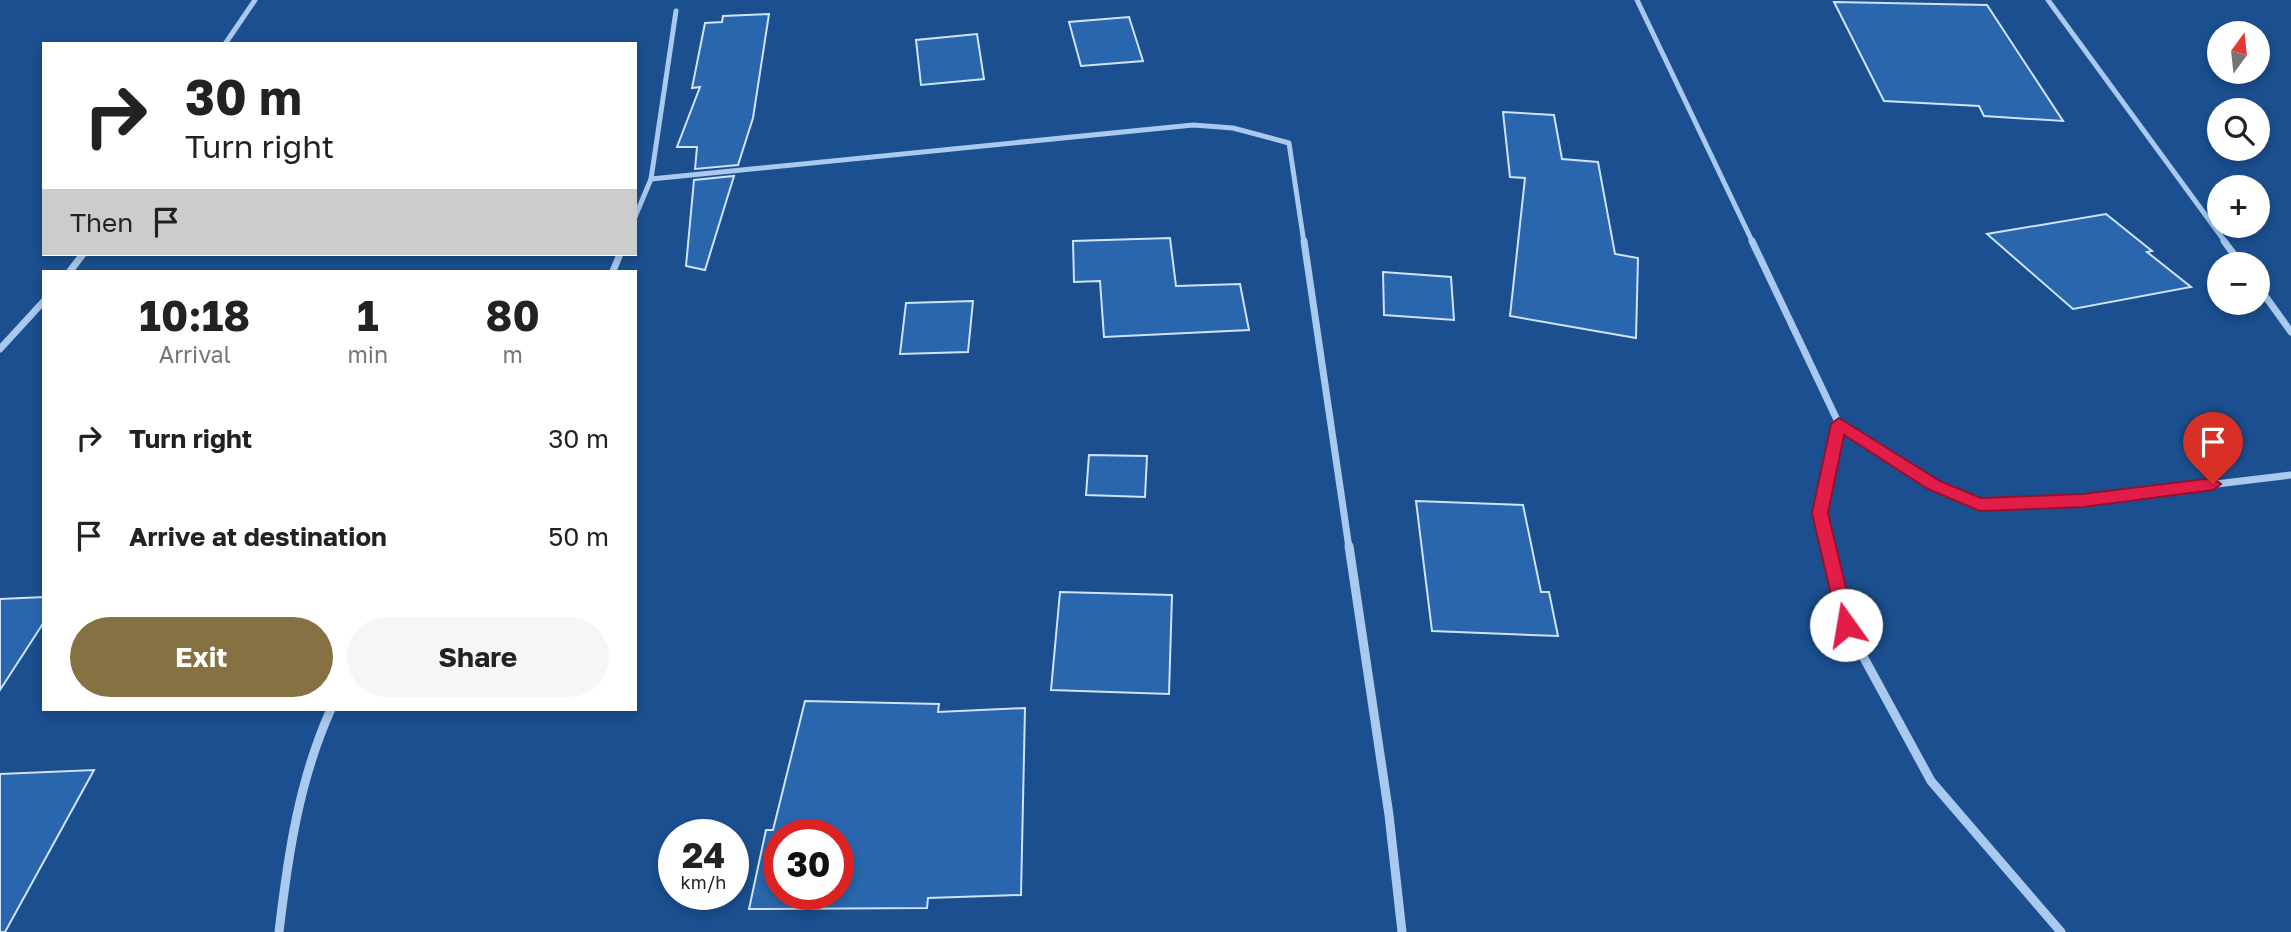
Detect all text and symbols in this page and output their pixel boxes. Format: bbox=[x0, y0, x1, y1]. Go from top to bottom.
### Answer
north arrow bbox=[2207, 21, 2270, 84]
map controls bbox=[2207, 21, 2270, 315]
text: 30 m bbox=[185, 67, 302, 126]
icon: right bbox=[70, 70, 161, 161]
button: search bbox=[2207, 98, 2270, 161]
text: Turn right bbox=[185, 127, 334, 165]
button: + bbox=[2207, 175, 2270, 238]
icon: arrive bbox=[147, 203, 185, 241]
text: Then bbox=[70, 207, 133, 238]
button: − bbox=[2207, 252, 2270, 315]
text: 10:18 bbox=[139, 290, 250, 340]
text: 1 bbox=[357, 290, 379, 340]
text: 80 bbox=[486, 290, 540, 340]
text: Arrival bbox=[159, 340, 231, 368]
text: min bbox=[348, 340, 388, 368]
text: m bbox=[502, 340, 523, 368]
pin bbox=[2183, 412, 2243, 484]
icon: right bbox=[70, 419, 108, 457]
text: Turn right bbox=[129, 423, 252, 454]
text: 30 m bbox=[548, 423, 609, 454]
icon: arrive bbox=[2194, 423, 2232, 461]
icon: arrive bbox=[70, 517, 108, 555]
text: Arrive at destination bbox=[129, 521, 387, 552]
text: 50 m bbox=[548, 521, 609, 552]
position arrow bbox=[1809, 588, 1883, 662]
button: Exit bbox=[70, 617, 333, 697]
button: Share bbox=[347, 617, 609, 697]
speed limit sign: 30 bbox=[763, 819, 854, 910]
text: 24 bbox=[682, 834, 725, 876]
text: km/h bbox=[681, 871, 726, 893]

